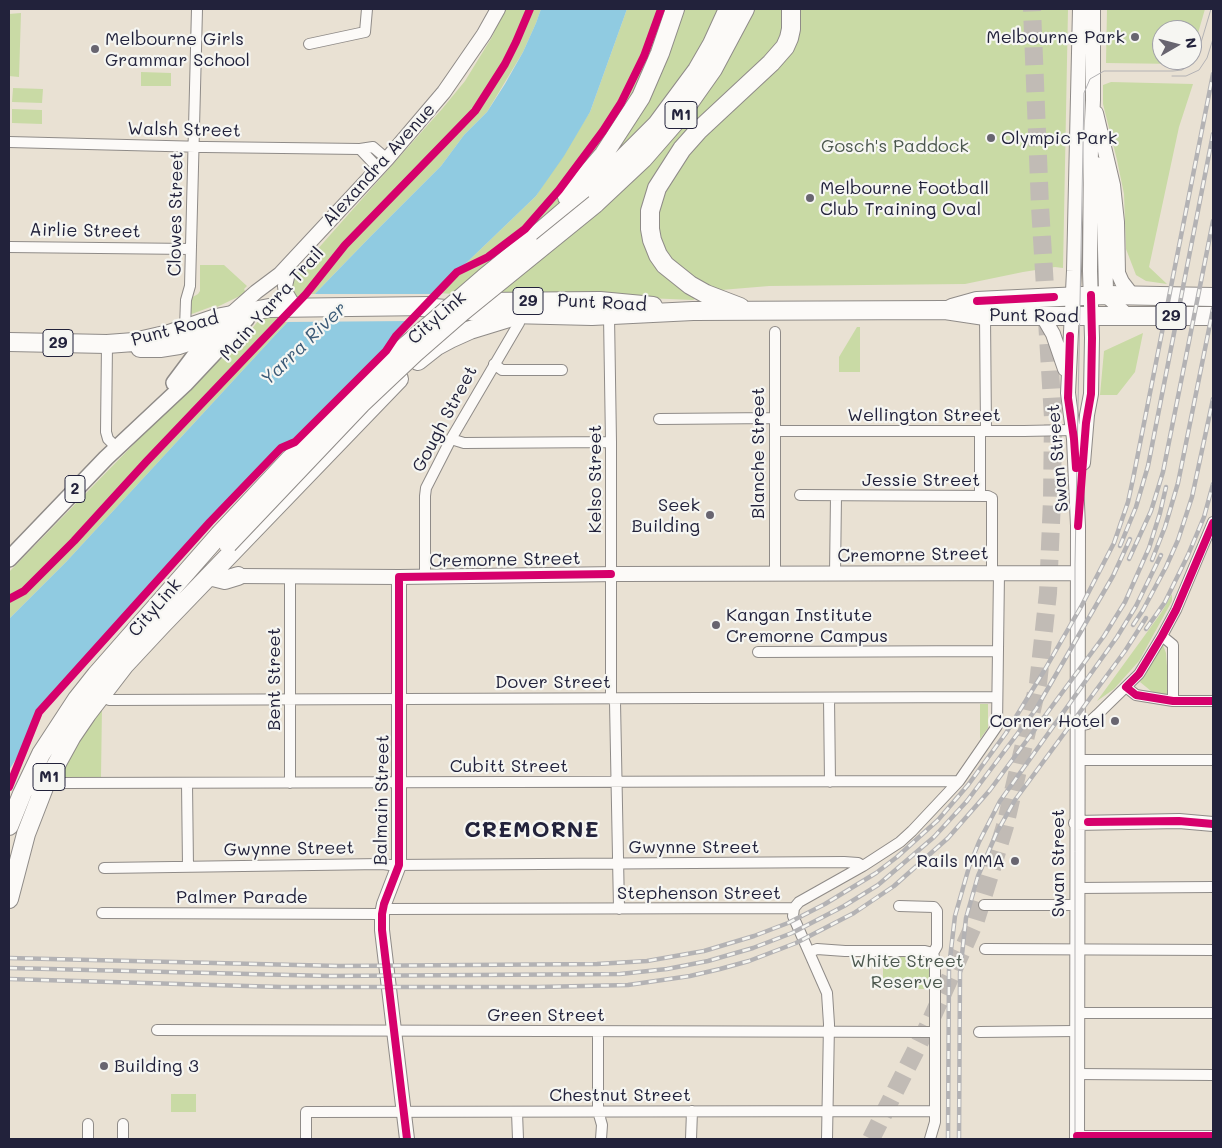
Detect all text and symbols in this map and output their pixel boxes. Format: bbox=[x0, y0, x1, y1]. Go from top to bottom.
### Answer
north arrow bbox=[1152, 20, 1202, 70]
place label: Melbourne Park bbox=[986, 26, 1125, 48]
place label: Melbourne Girls Grammar School bbox=[105, 28, 250, 70]
marker: Melbourne Park bbox=[1129, 31, 1141, 43]
text: N bbox=[1181, 36, 1202, 50]
marker: Melbourne Girls Grammar School bbox=[89, 43, 101, 55]
street label: Alexandra Avenue bbox=[318, 99, 440, 231]
road number: M1 bbox=[665, 102, 697, 128]
street label: Walsh Street bbox=[127, 118, 241, 142]
place label: Olympic Park bbox=[1001, 127, 1117, 149]
marker: Olympic Park bbox=[985, 132, 997, 144]
park label: Gosch's Paddock bbox=[821, 135, 969, 157]
street label: Clowes Street bbox=[164, 151, 188, 277]
place label: Melbourne Football Club Training Oval bbox=[820, 177, 989, 220]
marker: Melbourne Football Club Training Oval bbox=[804, 192, 816, 204]
street label: Airlie Street bbox=[29, 219, 141, 243]
street label: Main Yarra Trail bbox=[215, 243, 329, 365]
street label: CityLink bbox=[403, 287, 471, 349]
road number: 29 bbox=[513, 288, 543, 314]
street label: Punt Road bbox=[557, 290, 647, 316]
water label: Yarra River bbox=[256, 297, 352, 391]
road number: 29 bbox=[1156, 302, 1186, 330]
street label: Punt Road bbox=[989, 304, 1079, 328]
street label: Punt Road bbox=[129, 307, 221, 351]
road number: 29 bbox=[43, 329, 73, 356]
street label: Gough Street bbox=[408, 362, 482, 476]
street label: Blanche Street bbox=[747, 387, 769, 519]
street label: Swan Street bbox=[1043, 403, 1073, 513]
street label: Wellington Street bbox=[847, 404, 1001, 426]
street label: Kelso Street bbox=[584, 424, 606, 534]
street label: Jessie Street bbox=[862, 469, 980, 491]
road number: 2 bbox=[65, 476, 85, 502]
place label: Seek Building bbox=[632, 494, 700, 536]
marker: Seek Building bbox=[704, 509, 716, 521]
street label: Cremorne Street bbox=[837, 543, 989, 567]
street label: Cremorne Street bbox=[429, 548, 581, 572]
street label: CityLink bbox=[124, 574, 186, 642]
place label: Kangan Institute Cremorne Campus bbox=[726, 604, 888, 646]
marker: Kangan Institute Cremorne Campus bbox=[710, 619, 722, 631]
street label: Bent Street bbox=[263, 627, 285, 731]
street label: Dover Street bbox=[495, 671, 611, 693]
place label: Corner Hotel bbox=[989, 710, 1105, 732]
marker: Corner Hotel bbox=[1109, 715, 1121, 727]
street label: Balmain Street bbox=[370, 734, 394, 866]
street label: Cubitt Street bbox=[450, 755, 568, 777]
road number: M1 bbox=[33, 764, 65, 790]
street label: Swan Street bbox=[1047, 809, 1069, 917]
district label: CREMORNE bbox=[463, 817, 601, 843]
street label: Gwynne Street bbox=[629, 836, 759, 858]
street label: Gwynne Street bbox=[223, 837, 355, 861]
place label: Rails MMA bbox=[917, 850, 1005, 872]
marker: Rails MMA bbox=[1009, 855, 1021, 867]
street label: Stephenson Street bbox=[617, 882, 781, 904]
street label: Palmer Parade bbox=[176, 886, 308, 908]
park label: White Street Reserve bbox=[850, 950, 964, 992]
street label: Green Street bbox=[487, 1004, 605, 1026]
place label: Building 3 bbox=[114, 1055, 199, 1077]
marker: Building 3 bbox=[98, 1060, 110, 1072]
street label: Chestnut Street bbox=[549, 1084, 691, 1106]

